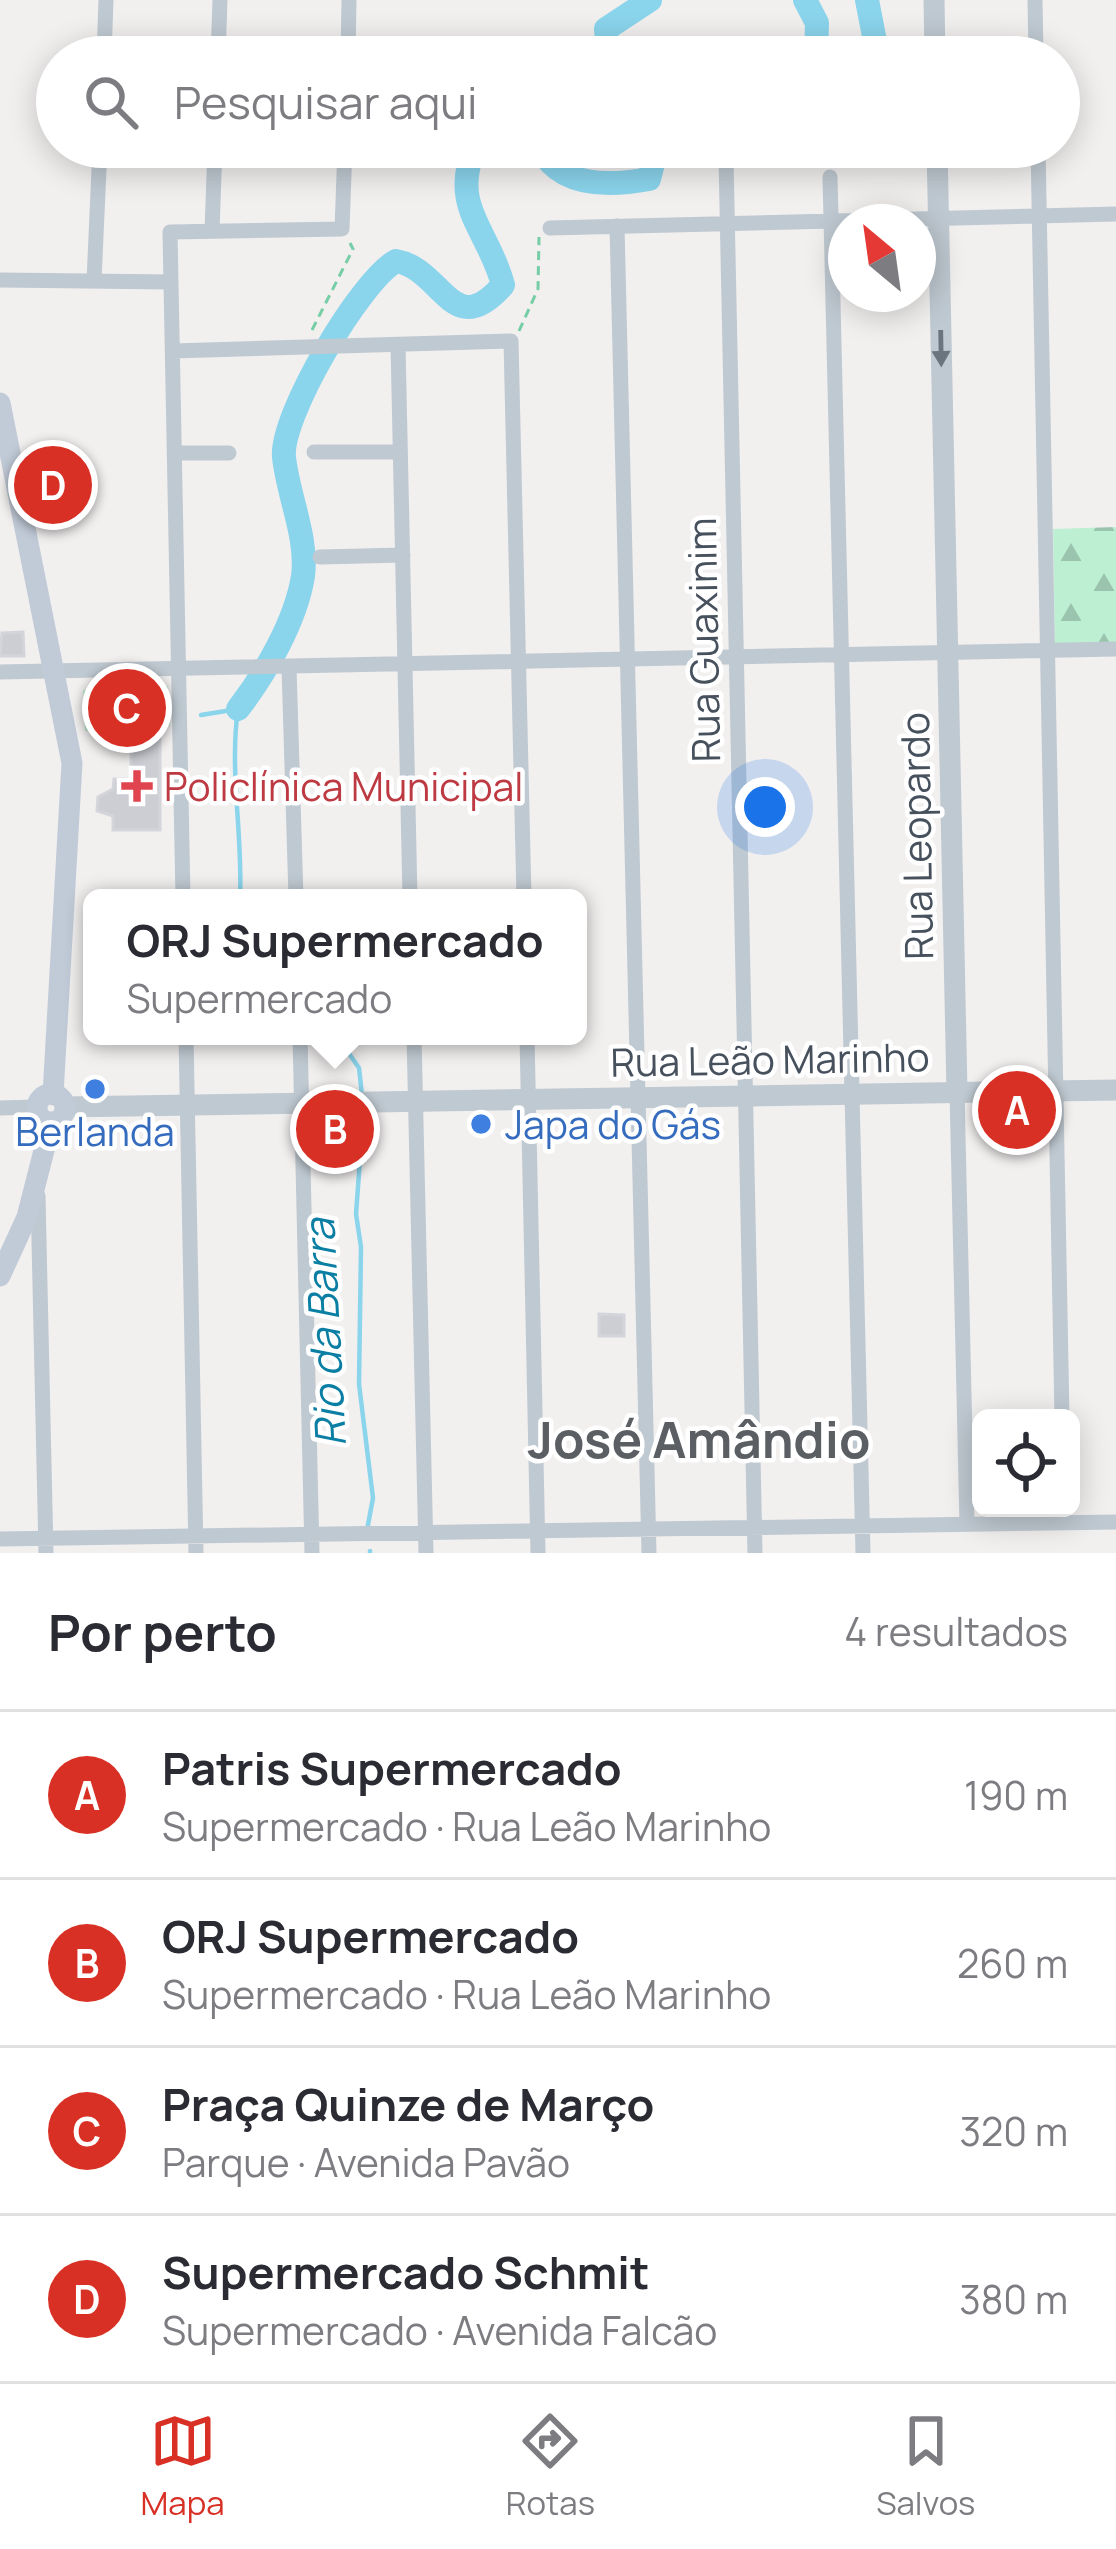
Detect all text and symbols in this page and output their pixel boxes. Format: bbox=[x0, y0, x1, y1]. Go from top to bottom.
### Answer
search box bbox=[36, 36, 1080, 168]
icon: search bbox=[78, 69, 144, 135]
text: Pesquisar aqui bbox=[174, 71, 478, 133]
north arrow bbox=[828, 204, 936, 312]
one-way arrow bbox=[932, 330, 951, 368]
pin: D bbox=[14, 440, 92, 530]
street label: Rua Guaxinim bbox=[674, 517, 732, 763]
pin: C bbox=[88, 663, 166, 753]
street label: Rua Leopardo bbox=[887, 712, 945, 960]
place label: Policlínica Municipal bbox=[164, 759, 523, 813]
marker: Policlínica Municipal bbox=[121, 770, 153, 802]
your location bbox=[735, 777, 795, 837]
popup bbox=[83, 889, 587, 1045]
text: ORJ Supermercado bbox=[126, 909, 544, 971]
text: Supermercado bbox=[126, 971, 392, 1025]
street label: Rua Leão Marinho bbox=[610, 1029, 930, 1089]
pin: A bbox=[978, 1065, 1056, 1155]
marker: Berlanda bbox=[82, 1076, 108, 1102]
pin: B bbox=[296, 1084, 374, 1174]
place label: Japa do Gás bbox=[505, 1097, 721, 1151]
place label: Berlanda bbox=[15, 1104, 175, 1158]
marker: Japa do Gás bbox=[468, 1111, 494, 1137]
water label: Rio da Barra bbox=[289, 1215, 359, 1448]
district label: José Amândio bbox=[527, 1404, 871, 1473]
map controls bbox=[972, 1409, 1080, 1517]
button: locate bbox=[972, 1409, 1080, 1517]
text: Por perto bbox=[48, 1597, 277, 1666]
text: 4 resultados bbox=[844, 1604, 1068, 1658]
text: Patris Supermercado bbox=[162, 1737, 622, 1799]
text: A bbox=[74, 1768, 100, 1822]
text: 190 m bbox=[964, 1768, 1068, 1822]
text: Supermercado · Rua Leão Marinho bbox=[162, 1799, 771, 1853]
text: ORJ Supermercado bbox=[162, 1905, 579, 1967]
text: B bbox=[75, 1936, 99, 1990]
text: 260 m bbox=[957, 1936, 1068, 1990]
text: Supermercado · Rua Leão Marinho bbox=[162, 1967, 771, 2021]
text: Praça Quinze de Março bbox=[162, 2073, 654, 2135]
text: C bbox=[73, 2104, 101, 2158]
text: 320 m bbox=[960, 2104, 1068, 2158]
text: Parque · Avenida Pavão bbox=[162, 2135, 570, 2189]
text: Supermercado Schmit bbox=[162, 2241, 649, 2303]
text: D bbox=[73, 2272, 101, 2326]
text: 380 m bbox=[959, 2272, 1068, 2326]
text: Supermercado · Avenida Falcão bbox=[162, 2303, 717, 2357]
tab: Mapa bbox=[141, 2408, 225, 2525]
tab: Rotas bbox=[506, 2408, 595, 2525]
tab: Salvos bbox=[876, 2408, 975, 2525]

